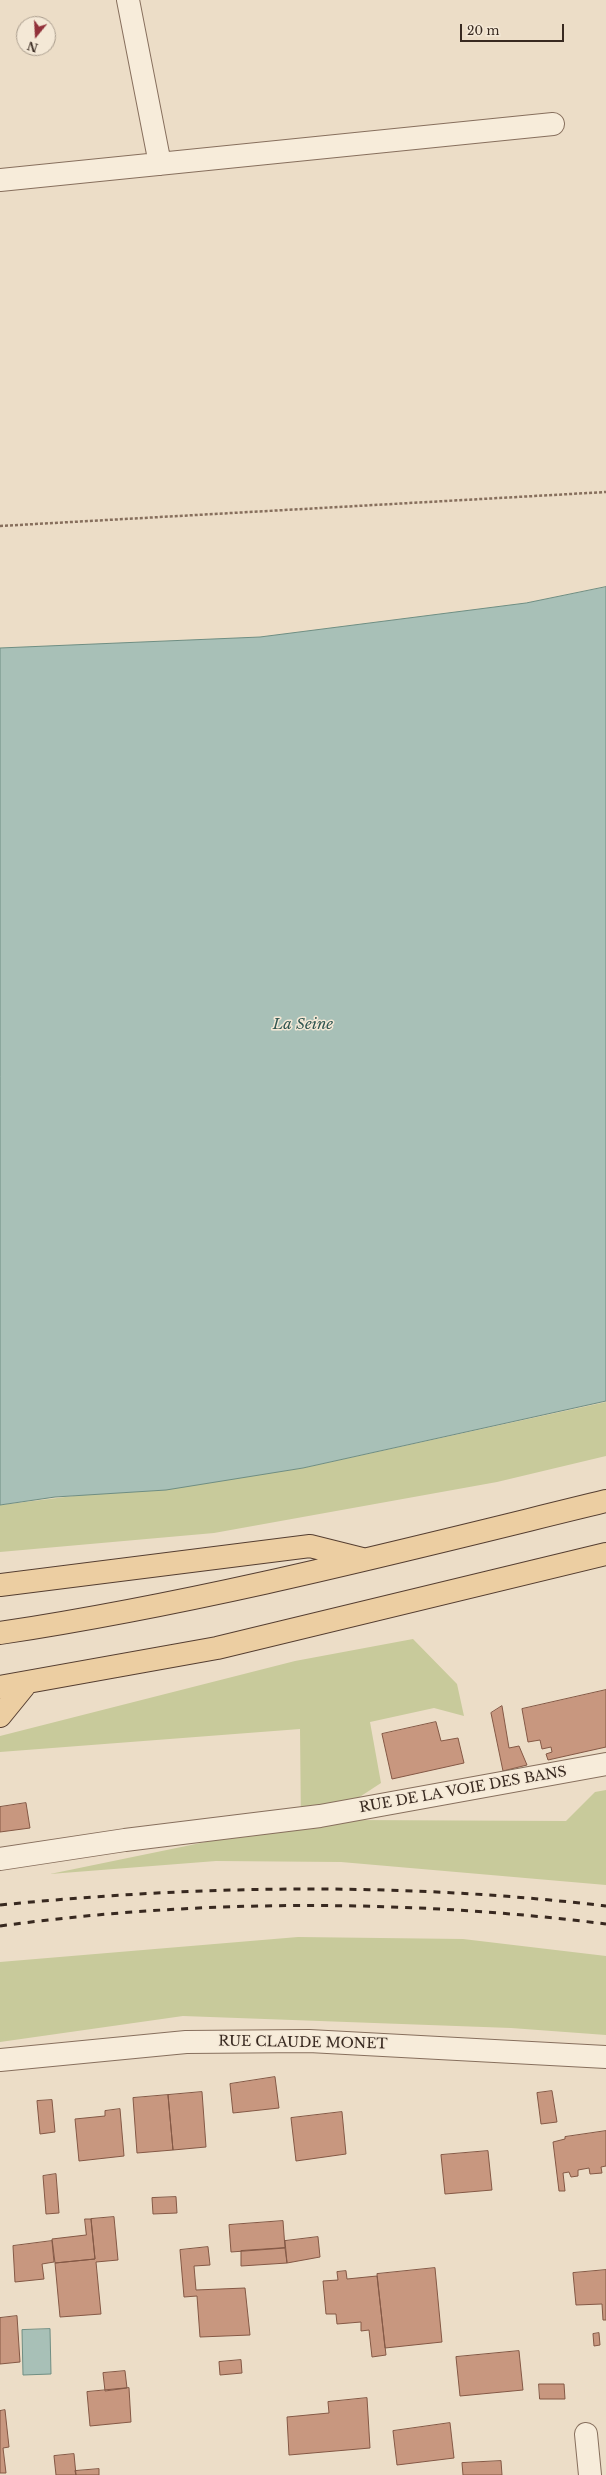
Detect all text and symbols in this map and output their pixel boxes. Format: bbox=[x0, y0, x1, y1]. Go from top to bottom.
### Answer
north arrow bbox=[16, 16, 56, 56]
scale bar bbox=[462, 16, 566, 42]
text: 20 m bbox=[467, 23, 499, 38]
text: N bbox=[26, 38, 40, 55]
water label: La Seine bbox=[273, 1016, 333, 1034]
street label: RUE DE LA VOIE DES BANS bbox=[358, 1763, 568, 1817]
street label: RUE CLAUDE MONET bbox=[218, 2033, 388, 2053]

